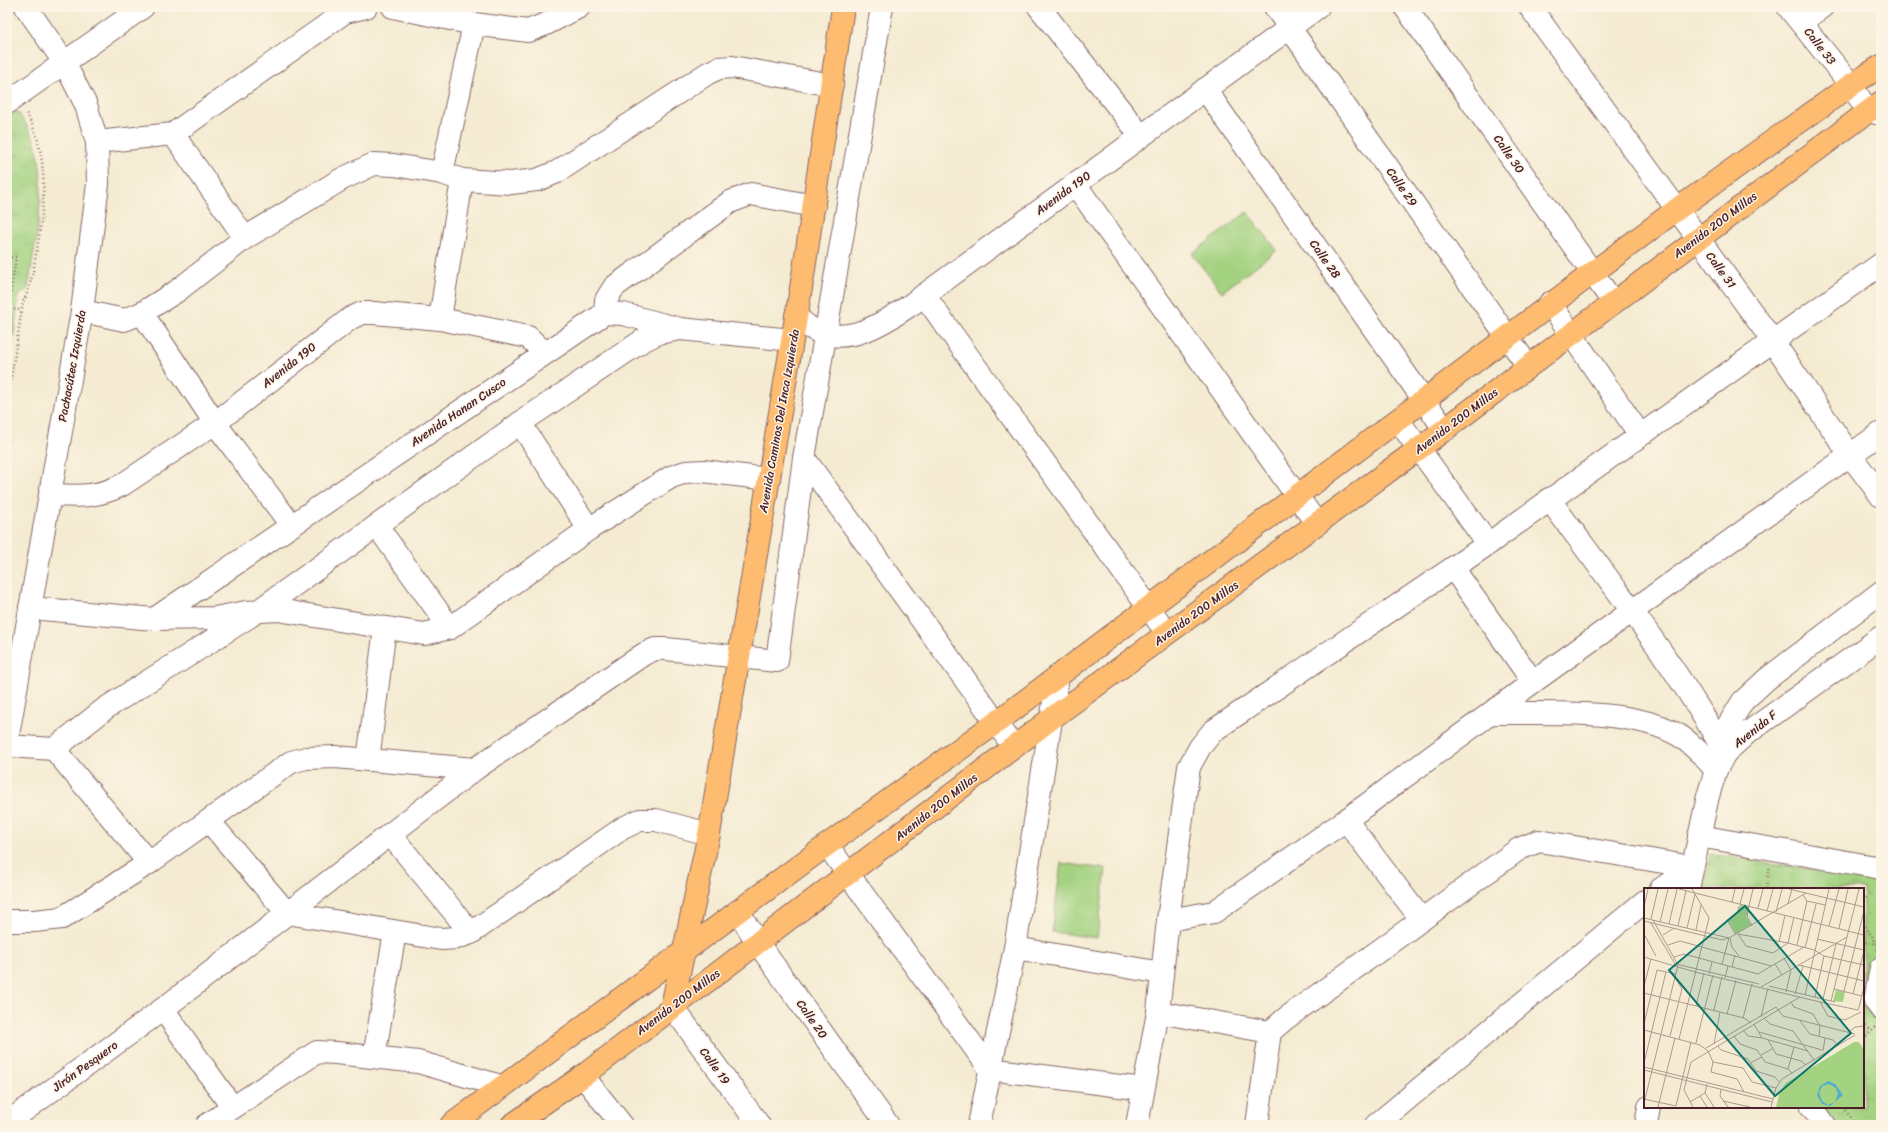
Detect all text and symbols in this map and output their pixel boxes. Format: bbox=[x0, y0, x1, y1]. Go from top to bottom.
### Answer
street label: Calle 33 bbox=[1798, 22, 1842, 70]
street label: Calle 30 bbox=[1487, 130, 1531, 179]
street label: Calle 29 bbox=[1380, 163, 1424, 211]
street label: Avenida 190 bbox=[1029, 165, 1096, 222]
street label: Avenida 200 Millas bbox=[1667, 186, 1762, 265]
street label: Calle 28 bbox=[1303, 235, 1347, 283]
street label: Calle 31 bbox=[1700, 247, 1742, 293]
street label: Pachacútec Izquierda bbox=[51, 308, 93, 424]
street label: Avenida Caminos Del Inca Izquierda bbox=[752, 327, 806, 515]
street label: Avenida 190 bbox=[256, 336, 322, 394]
street label: Avenida Hanan Cusco bbox=[404, 371, 511, 453]
street label: Avenida 200 Millas bbox=[1408, 382, 1503, 461]
street label: Avenida 200 Millas bbox=[1148, 574, 1243, 652]
street label: Avenida F bbox=[1727, 704, 1782, 754]
street label: Avenida 200 Millas bbox=[889, 767, 983, 847]
inset map bbox=[1644, 888, 1864, 1108]
street label: Avenida 200 Millas bbox=[630, 963, 725, 1042]
street label: Calle 20 bbox=[790, 995, 834, 1044]
street label: Jirón Pesquero bbox=[47, 1034, 123, 1098]
street label: Calle 19 bbox=[694, 1042, 736, 1090]

